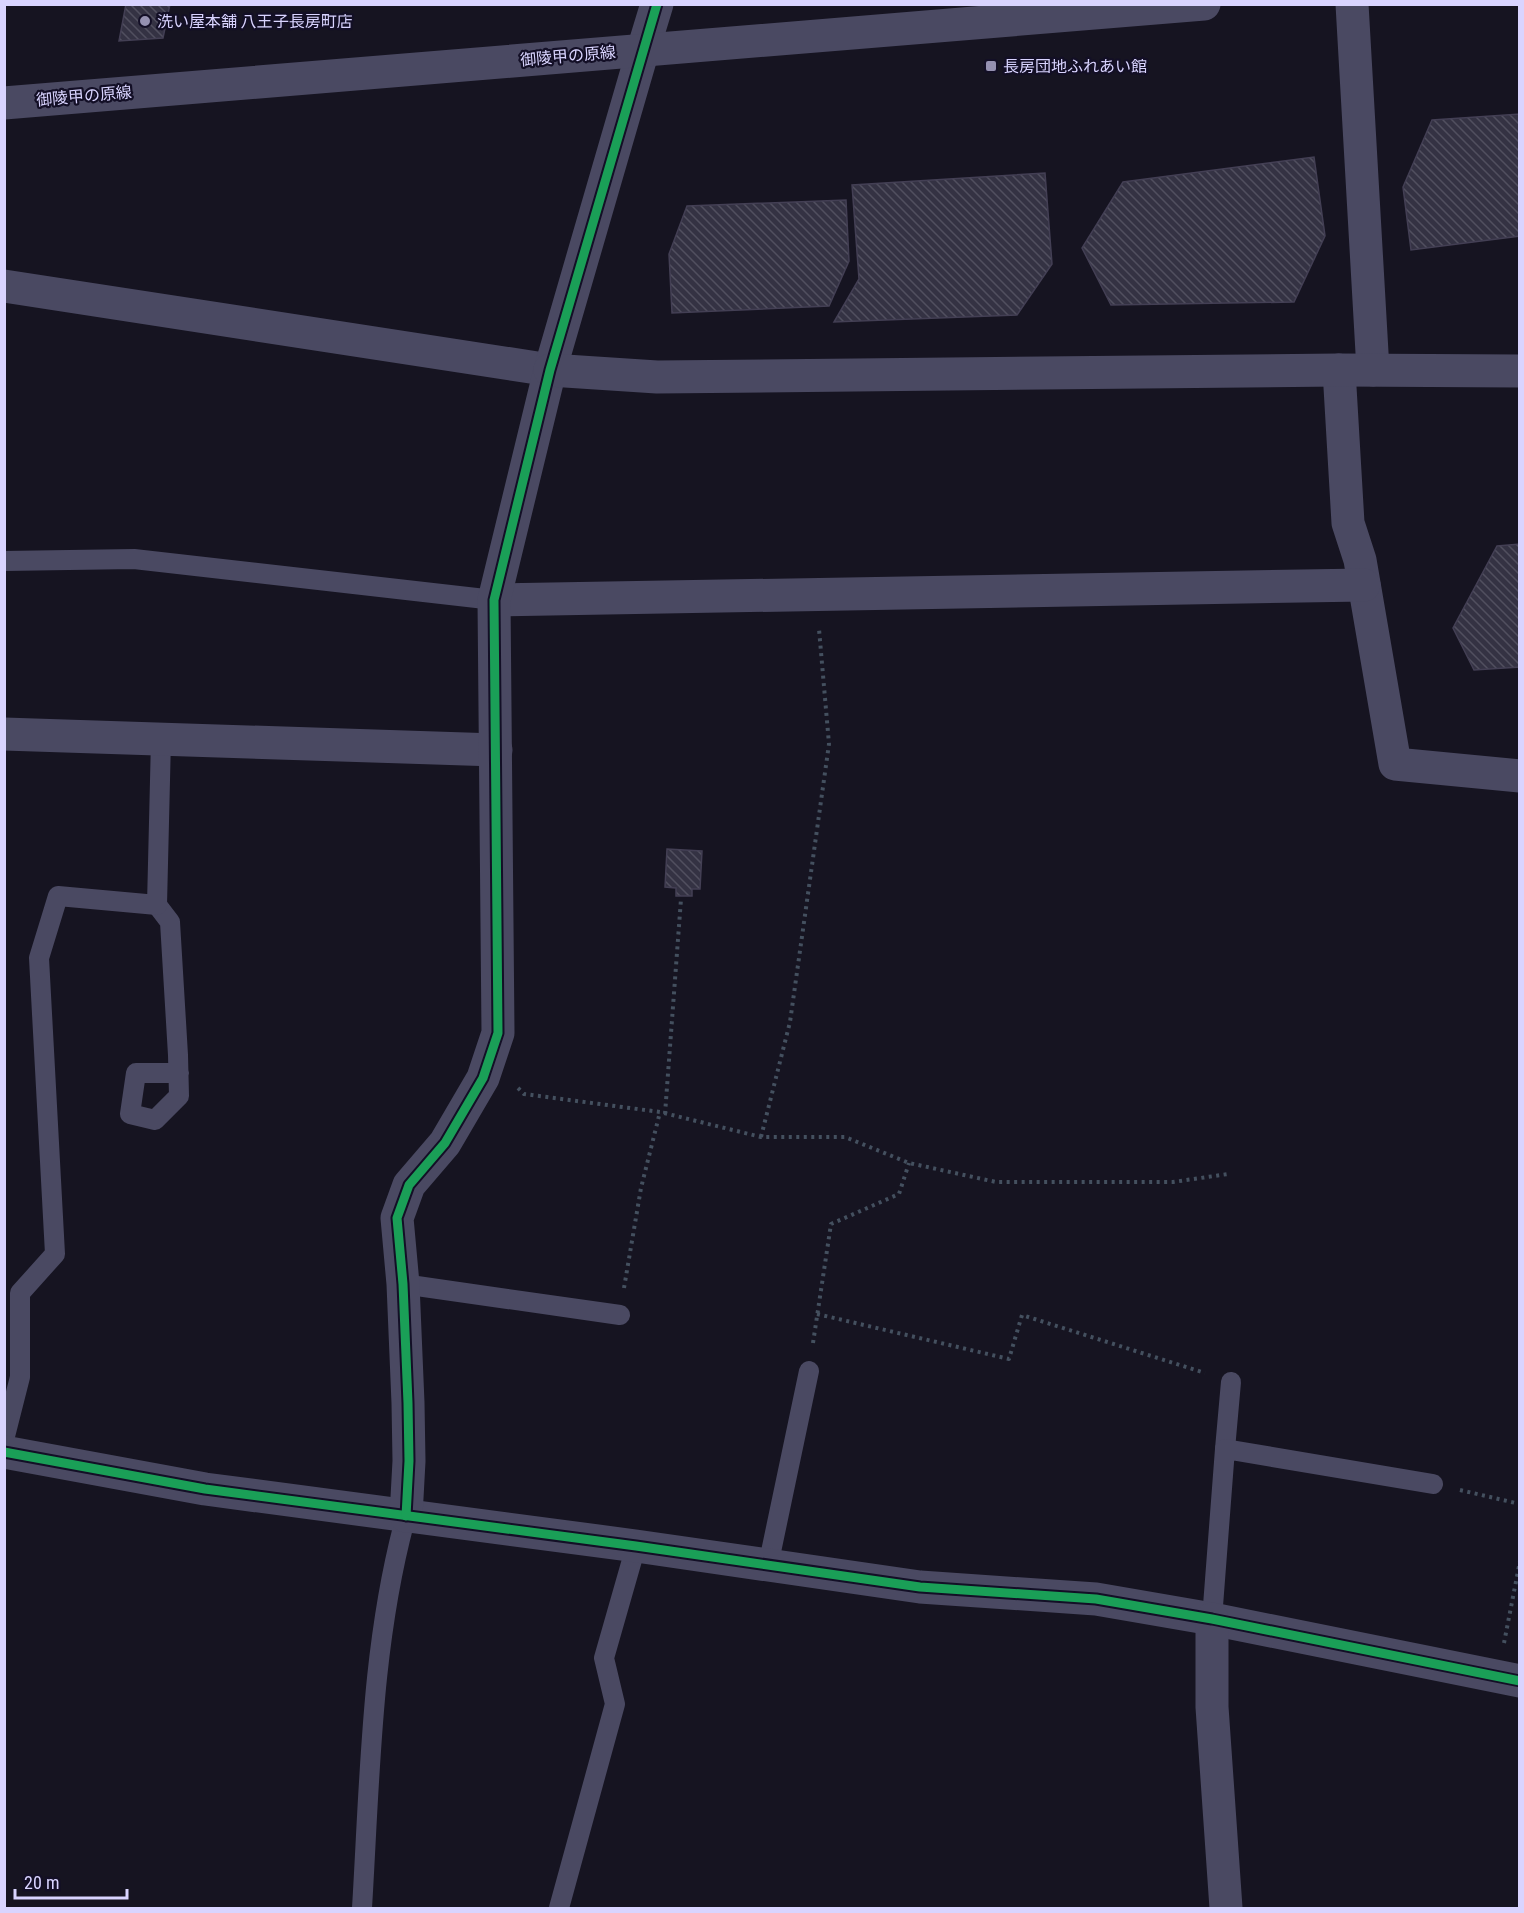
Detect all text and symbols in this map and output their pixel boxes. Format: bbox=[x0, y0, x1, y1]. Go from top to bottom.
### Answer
place label: 洗い屋本舗 八王子長房町店 bbox=[157, 12, 353, 31]
marker: 洗い屋本舗 八王子長房町店 bbox=[138, 14, 152, 28]
street label: 御陵甲の原線 bbox=[519, 42, 617, 70]
place label: 長房団地ふれあい館 bbox=[1003, 57, 1147, 76]
marker: 長房団地ふれあい館 bbox=[984, 59, 998, 73]
street label: 御陵甲の原線 bbox=[35, 82, 133, 110]
scale bar bbox=[15, 1862, 128, 1900]
text: 20 m bbox=[24, 1872, 59, 1893]

